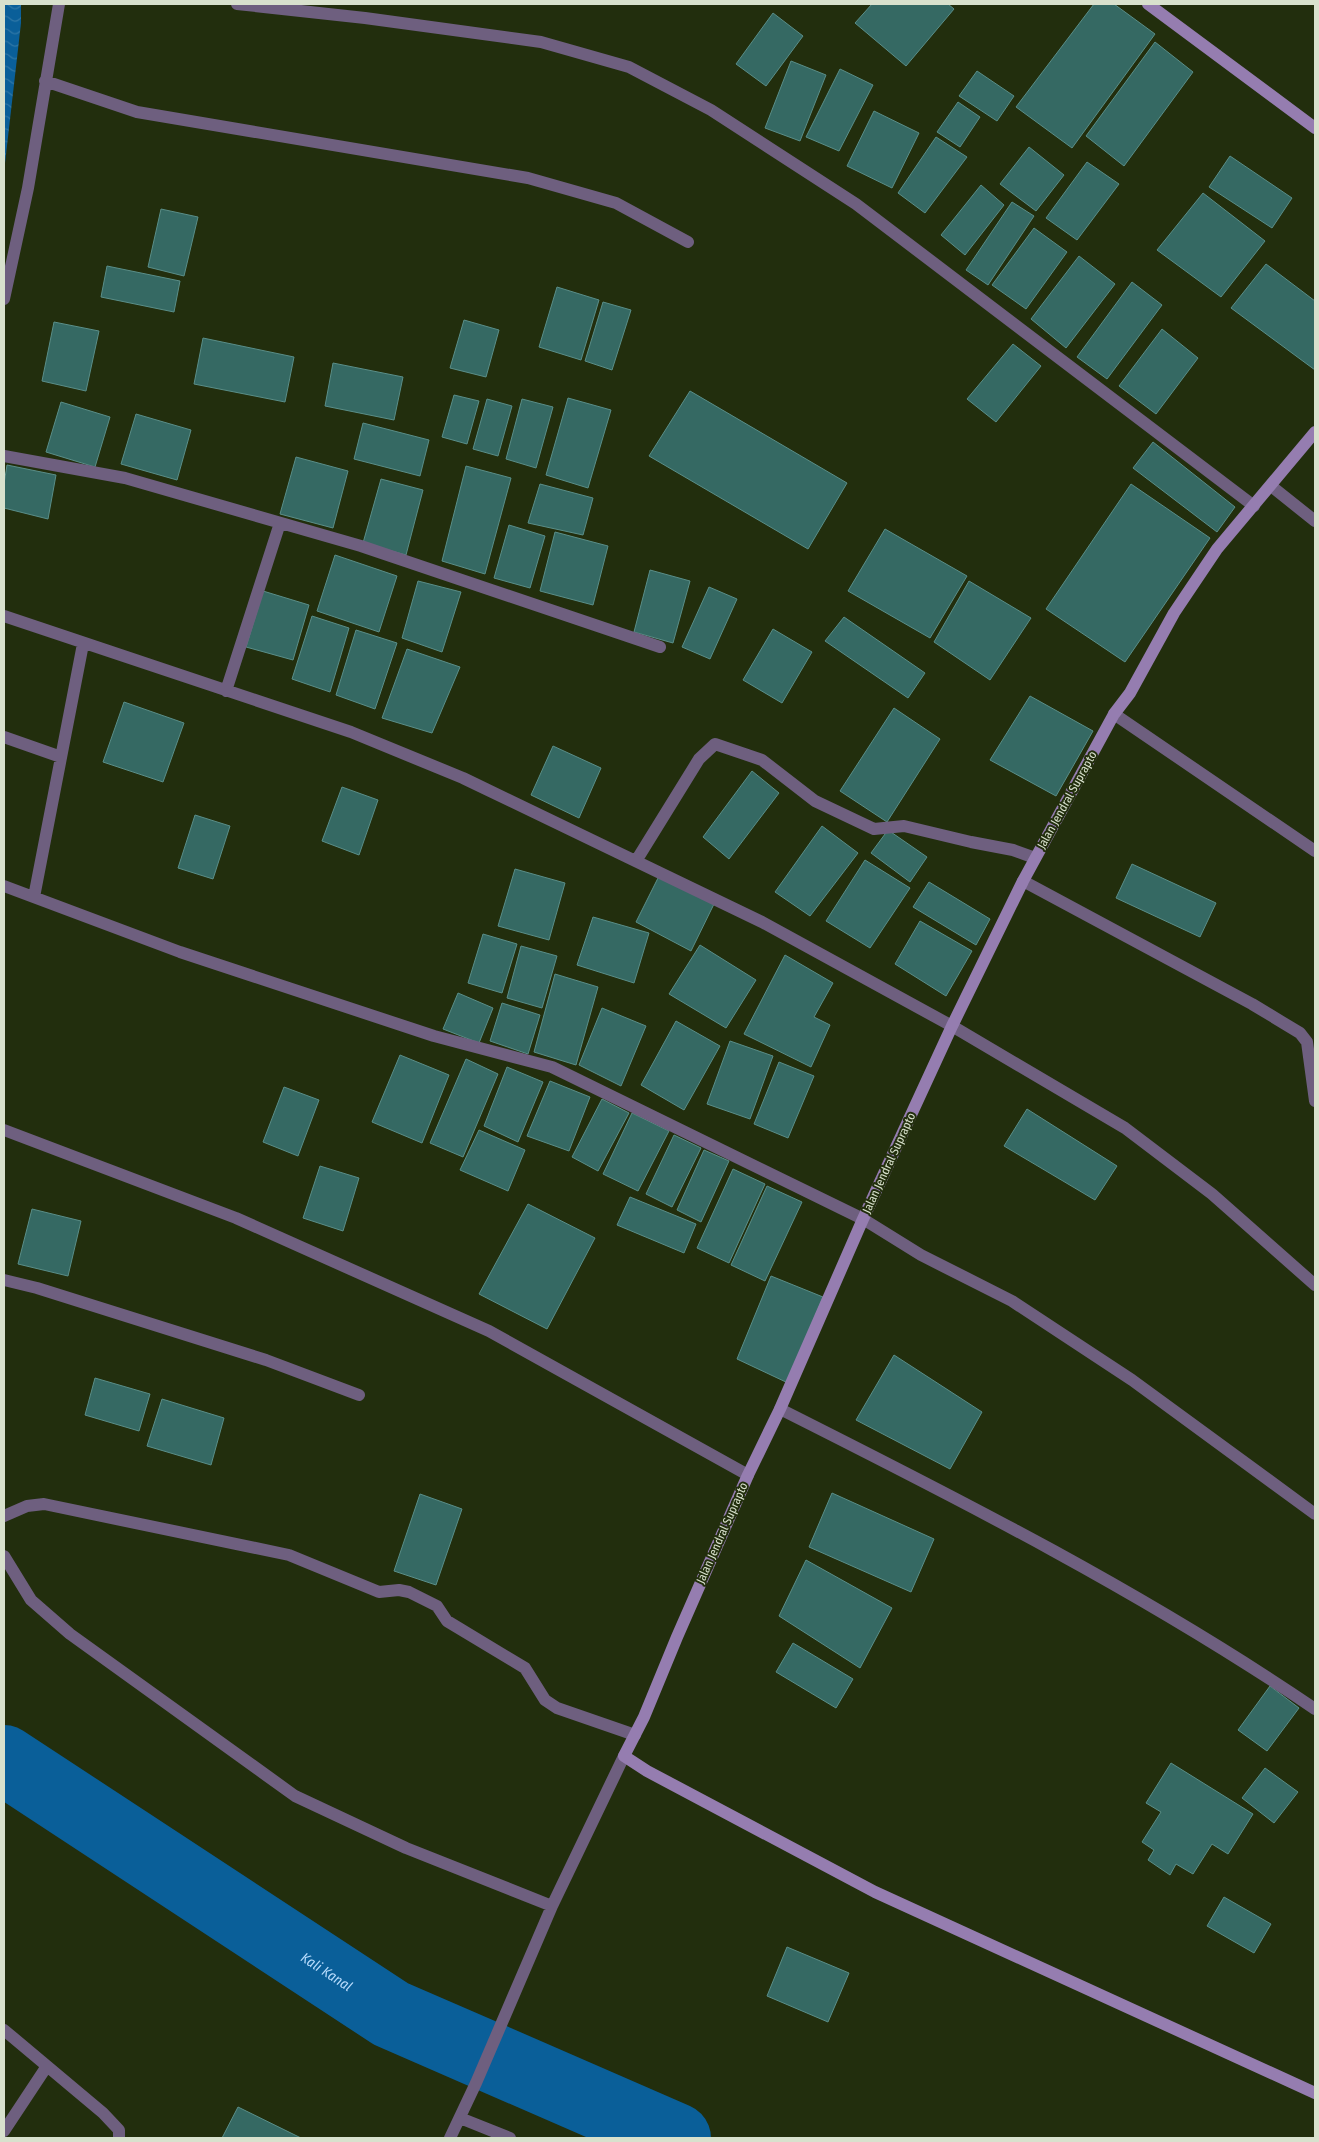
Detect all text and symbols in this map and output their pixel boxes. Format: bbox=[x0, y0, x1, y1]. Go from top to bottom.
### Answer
street label: Jalan Jendral Suprapto bbox=[1034, 749, 1100, 851]
street label: Jalan Jendral Suprapto bbox=[860, 1110, 918, 1216]
street label: Jalan Jendral Suprapto bbox=[693, 1480, 751, 1586]
water label: Kali Kanal bbox=[298, 1949, 356, 1995]

